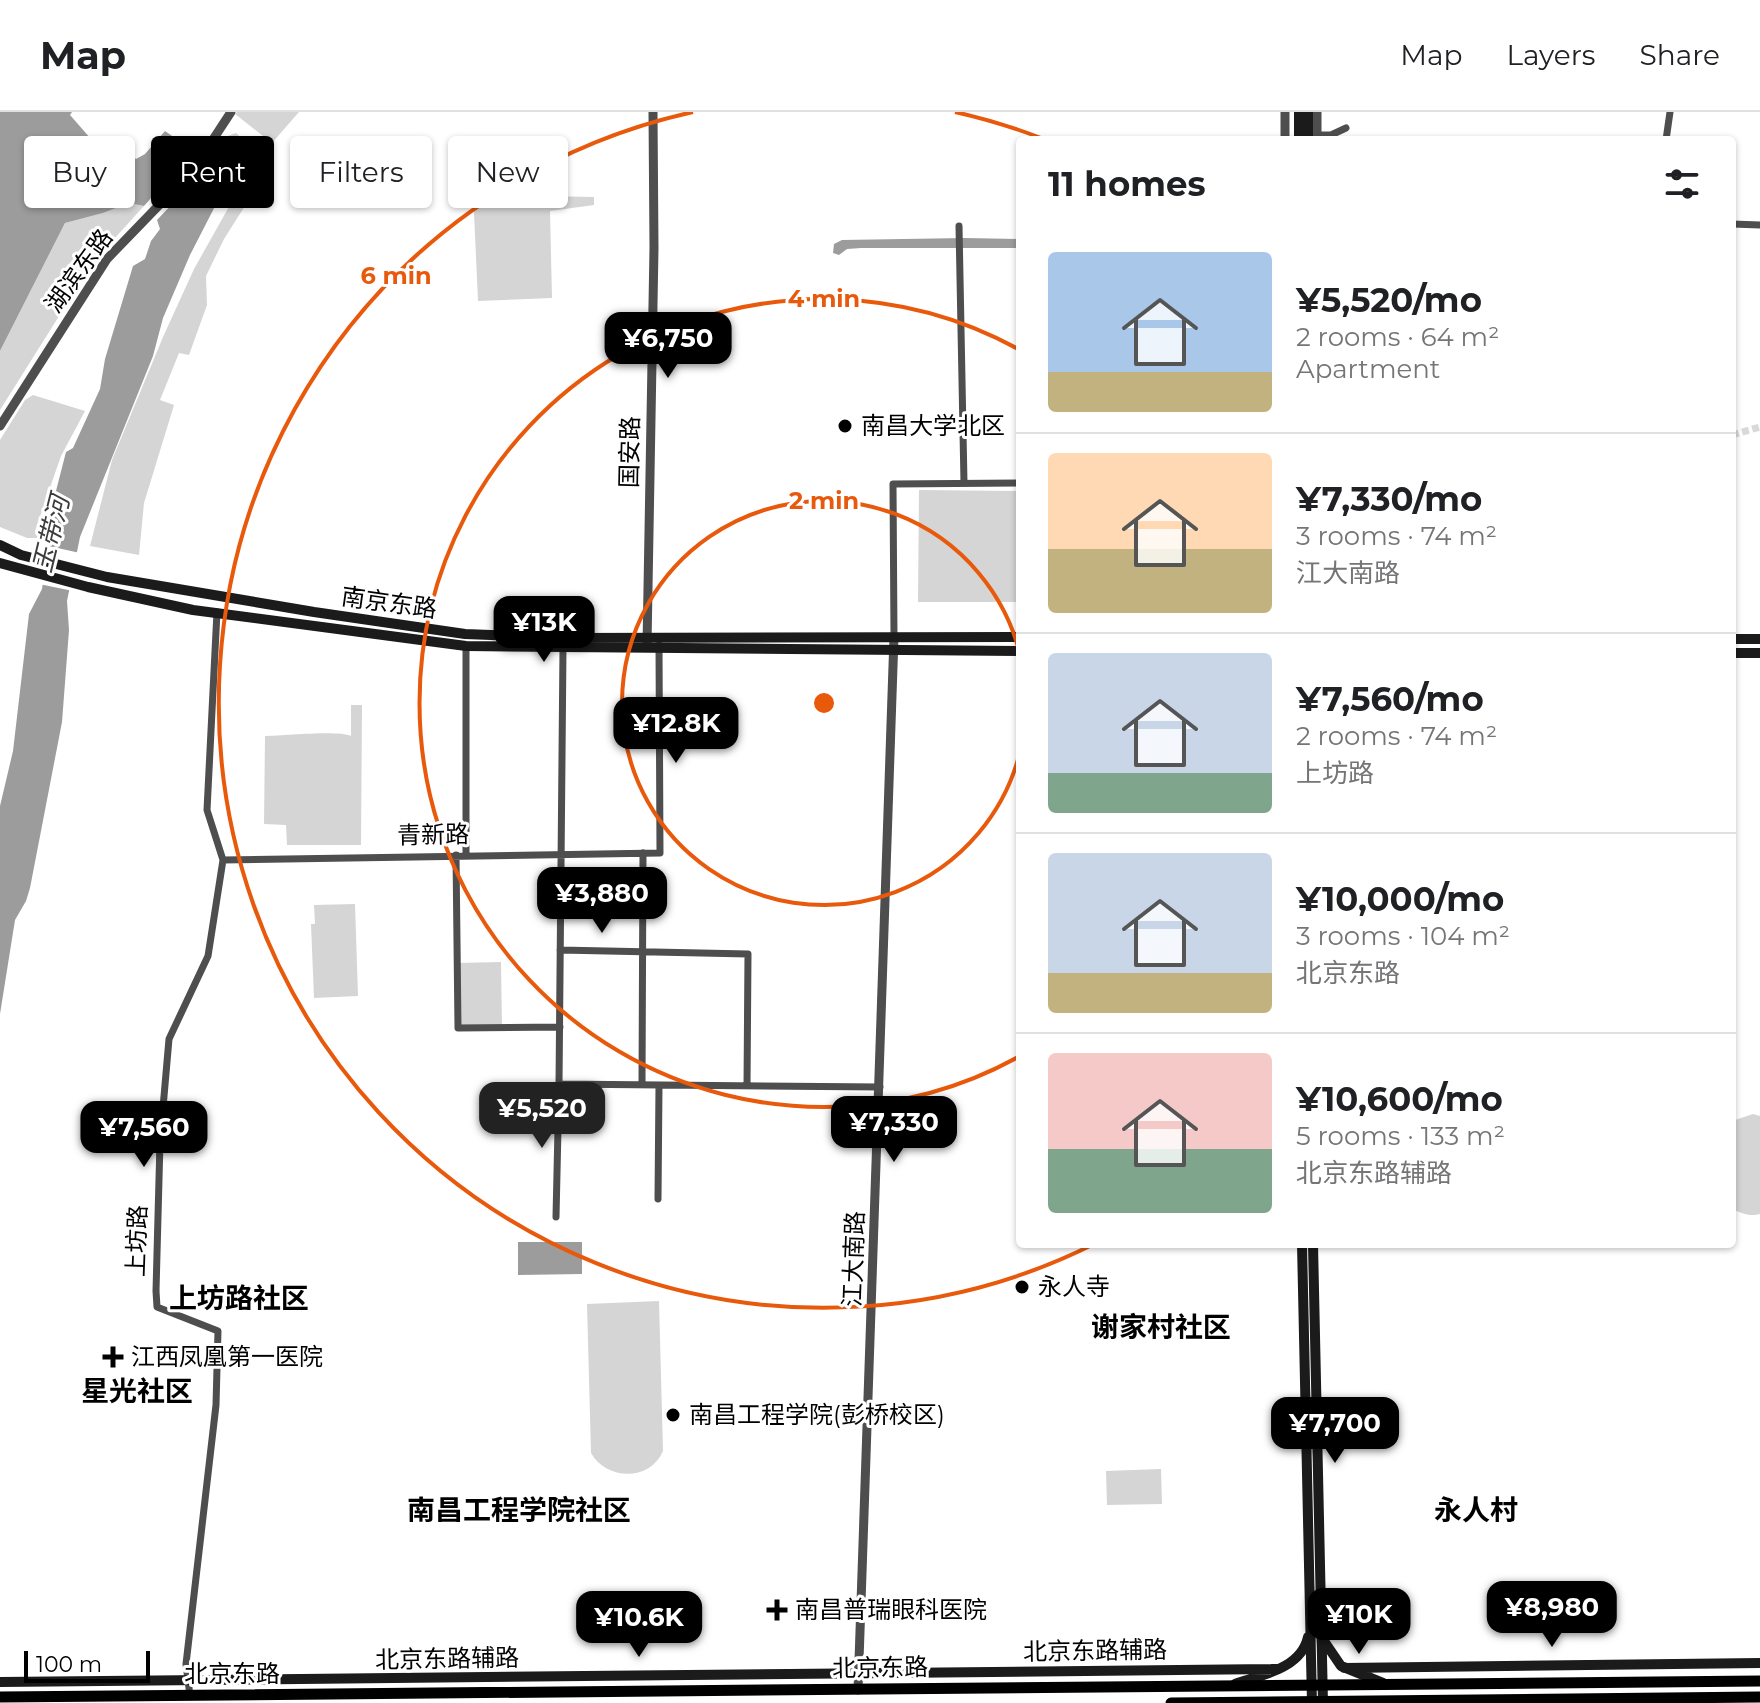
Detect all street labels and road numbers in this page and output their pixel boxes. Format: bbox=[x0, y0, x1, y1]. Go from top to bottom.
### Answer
street label: 湖滨东路 bbox=[39, 223, 119, 318]
street label: 国安路 bbox=[614, 416, 645, 488]
street label: 南京东路 bbox=[340, 581, 439, 624]
street label: 青新路 bbox=[397, 819, 469, 850]
street label: 上坊路 bbox=[121, 1204, 152, 1277]
street label: 江大南路 bbox=[837, 1211, 870, 1307]
street label: 北京东路辅路 bbox=[1023, 1635, 1167, 1666]
street label: 北京东路辅路 bbox=[375, 1643, 519, 1674]
street label: 北京东路 bbox=[832, 1652, 928, 1683]
street label: 北京东路 bbox=[184, 1659, 280, 1688]

